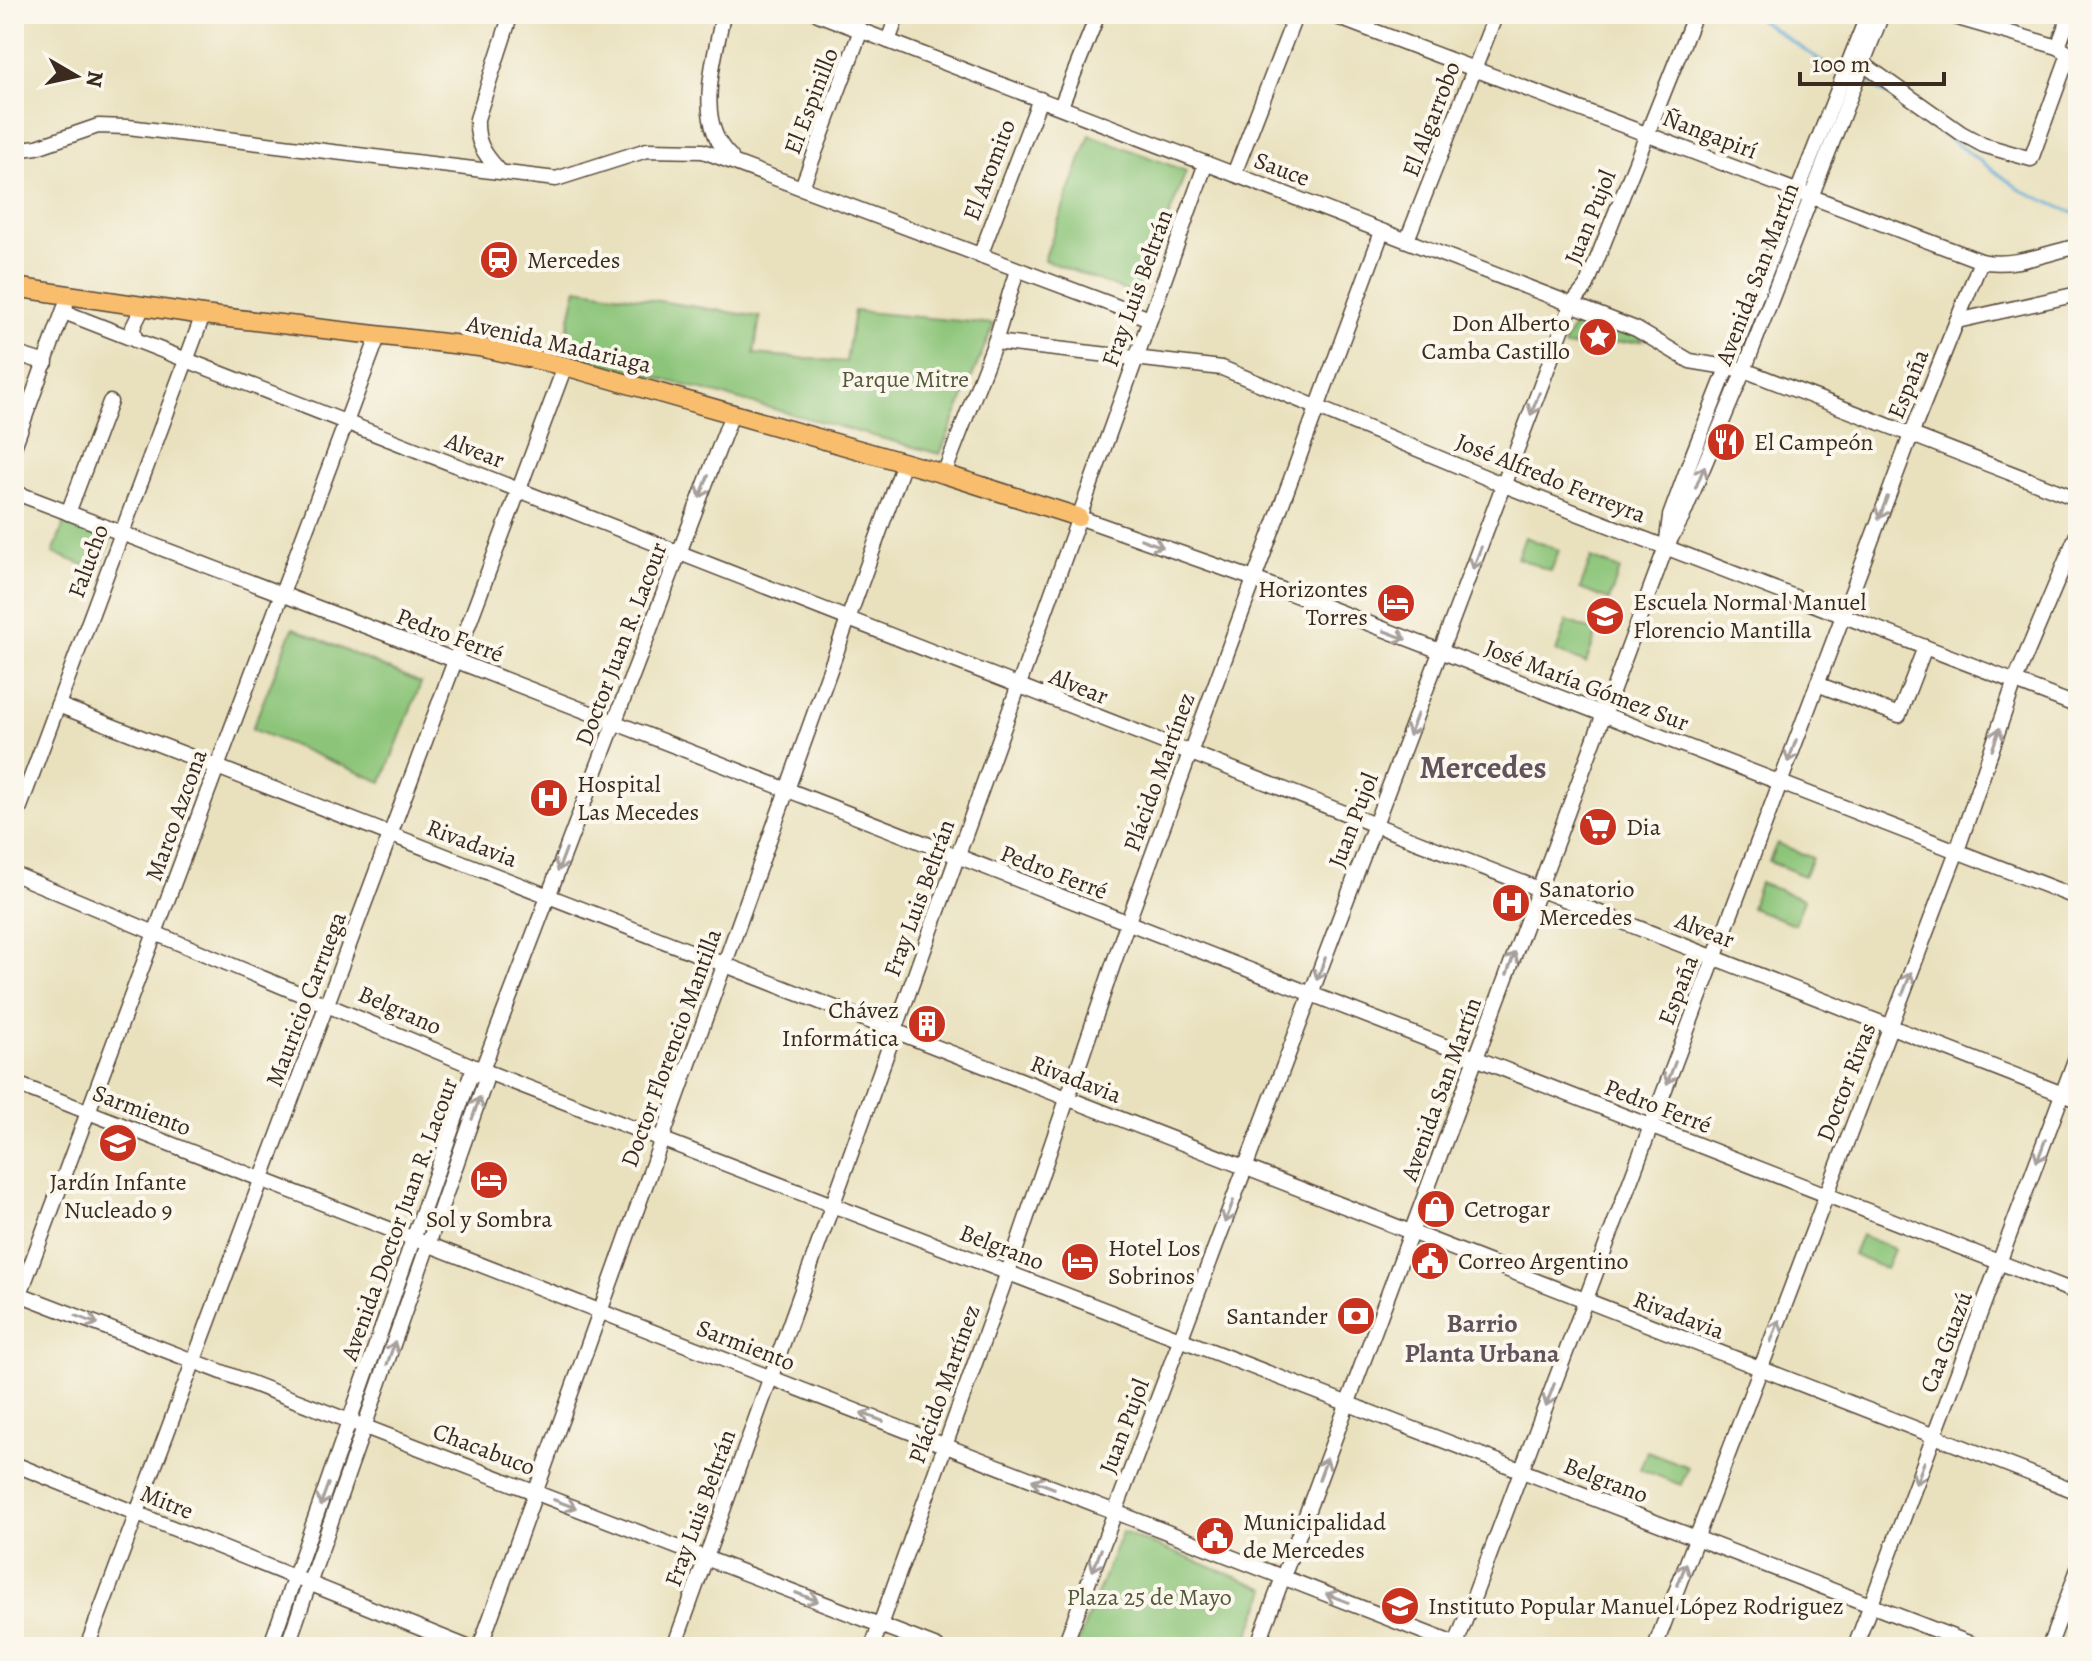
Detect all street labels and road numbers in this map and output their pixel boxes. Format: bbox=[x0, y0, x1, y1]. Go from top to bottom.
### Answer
street label: El Espinillo bbox=[776, 43, 846, 159]
street label: El Algarrobo bbox=[1394, 57, 1468, 181]
street label: Ñangapirí bbox=[1658, 101, 1762, 167]
street label: El Aromito bbox=[955, 115, 1023, 225]
street label: Sauce bbox=[1250, 144, 1314, 194]
street label: Juan Pujol bbox=[1557, 165, 1623, 269]
street label: Avenida San Martín bbox=[1707, 178, 1807, 371]
street label: Fray Luis Beltrán bbox=[1094, 205, 1180, 371]
street label: Avenida Madariaga bbox=[462, 307, 655, 381]
street label: España bbox=[1880, 344, 1937, 424]
street label: Alvear bbox=[440, 424, 509, 476]
street label: José Alfredo Ferreyra bbox=[1451, 425, 1652, 531]
street label: Falucho bbox=[60, 520, 116, 602]
street label: Doctor Juan R. Lacour bbox=[567, 538, 675, 750]
street label: Pedro Ferré bbox=[392, 600, 508, 670]
street label: José María Gómez Sur bbox=[1480, 631, 1694, 739]
street label: Alvear bbox=[1044, 659, 1113, 712]
street label: Plácido Martínez bbox=[1115, 688, 1203, 856]
street label: Marco Azcona bbox=[137, 744, 215, 885]
street label: Juan Pujol bbox=[1320, 768, 1386, 872]
street label: Rivadavia bbox=[422, 811, 523, 875]
street label: Fray Luis Beltrán bbox=[876, 815, 962, 981]
street label: Pedro Ferré bbox=[996, 837, 1112, 907]
street label: Alvear bbox=[1670, 904, 1739, 956]
street label: Mauricio Carruega bbox=[258, 906, 354, 1091]
street label: Doctor Florencio Mantilla bbox=[613, 924, 729, 1172]
street label: España bbox=[1650, 950, 1706, 1030]
street label: Belgrano bbox=[353, 977, 447, 1043]
street label: Avenida San Martín bbox=[1393, 993, 1489, 1186]
street label: Doctor Rivas bbox=[1809, 1018, 1883, 1146]
street label: Rivadavia bbox=[1026, 1047, 1127, 1111]
street label: Pedro Ferré bbox=[1600, 1071, 1716, 1141]
street label: Avenida Doctor Juan R. Lacour bbox=[333, 1073, 465, 1366]
street label: Sarmiento bbox=[88, 1077, 196, 1143]
street label: Belgrano bbox=[955, 1216, 1049, 1278]
street label: Rivadavia bbox=[1629, 1283, 1730, 1347]
street label: Caa Guazú bbox=[1912, 1287, 1980, 1397]
street label: Plácido Martínez bbox=[900, 1300, 988, 1468]
street label: Sarmiento bbox=[692, 1312, 800, 1378]
street label: Juan Pujol bbox=[1091, 1374, 1157, 1478]
street label: Chacabuco bbox=[428, 1415, 540, 1483]
street label: Fray Luis Beltrán bbox=[657, 1425, 743, 1591]
street label: Belgrano bbox=[1559, 1449, 1653, 1511]
street label: Mitre bbox=[136, 1477, 198, 1527]

